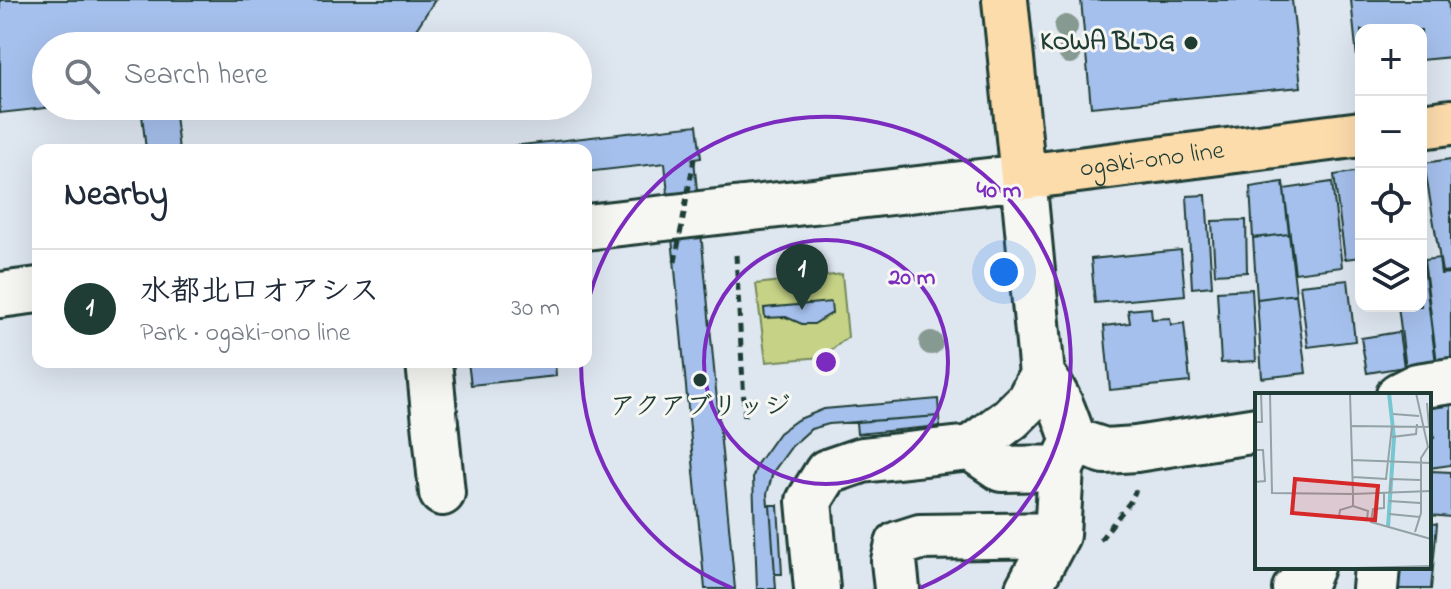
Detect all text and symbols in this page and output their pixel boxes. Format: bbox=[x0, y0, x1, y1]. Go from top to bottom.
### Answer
place label: KOWA BLDG bbox=[1040, 24, 1175, 62]
map controls bbox=[1355, 24, 1427, 312]
button: + bbox=[1355, 24, 1427, 96]
search box bbox=[32, 32, 592, 120]
marker: KOWA BLDG bbox=[1182, 34, 1200, 52]
icon: search bbox=[60, 54, 104, 98]
text: Search here bbox=[124, 54, 268, 98]
button: − bbox=[1355, 96, 1427, 168]
street label: ogaki-ono line bbox=[1078, 133, 1227, 189]
button: locate bbox=[1355, 168, 1427, 240]
text: Nearby bbox=[64, 171, 168, 221]
text: 40 m bbox=[977, 174, 1022, 209]
button: layers bbox=[1355, 240, 1427, 312]
pin: 1 bbox=[776, 244, 828, 310]
your location bbox=[984, 252, 1024, 292]
text: 20 m bbox=[888, 261, 936, 296]
text: 水都北口オアシス bbox=[140, 271, 379, 315]
text: 1 bbox=[86, 290, 94, 328]
text: 30 m bbox=[511, 290, 560, 328]
text: Park · ogaki-ono line bbox=[140, 315, 350, 353]
centre of rings bbox=[812, 348, 840, 376]
marker: アクアブリッジ bbox=[691, 371, 709, 389]
place label: アクアブリッジ bbox=[610, 389, 790, 427]
inset map bbox=[1255, 393, 1431, 569]

